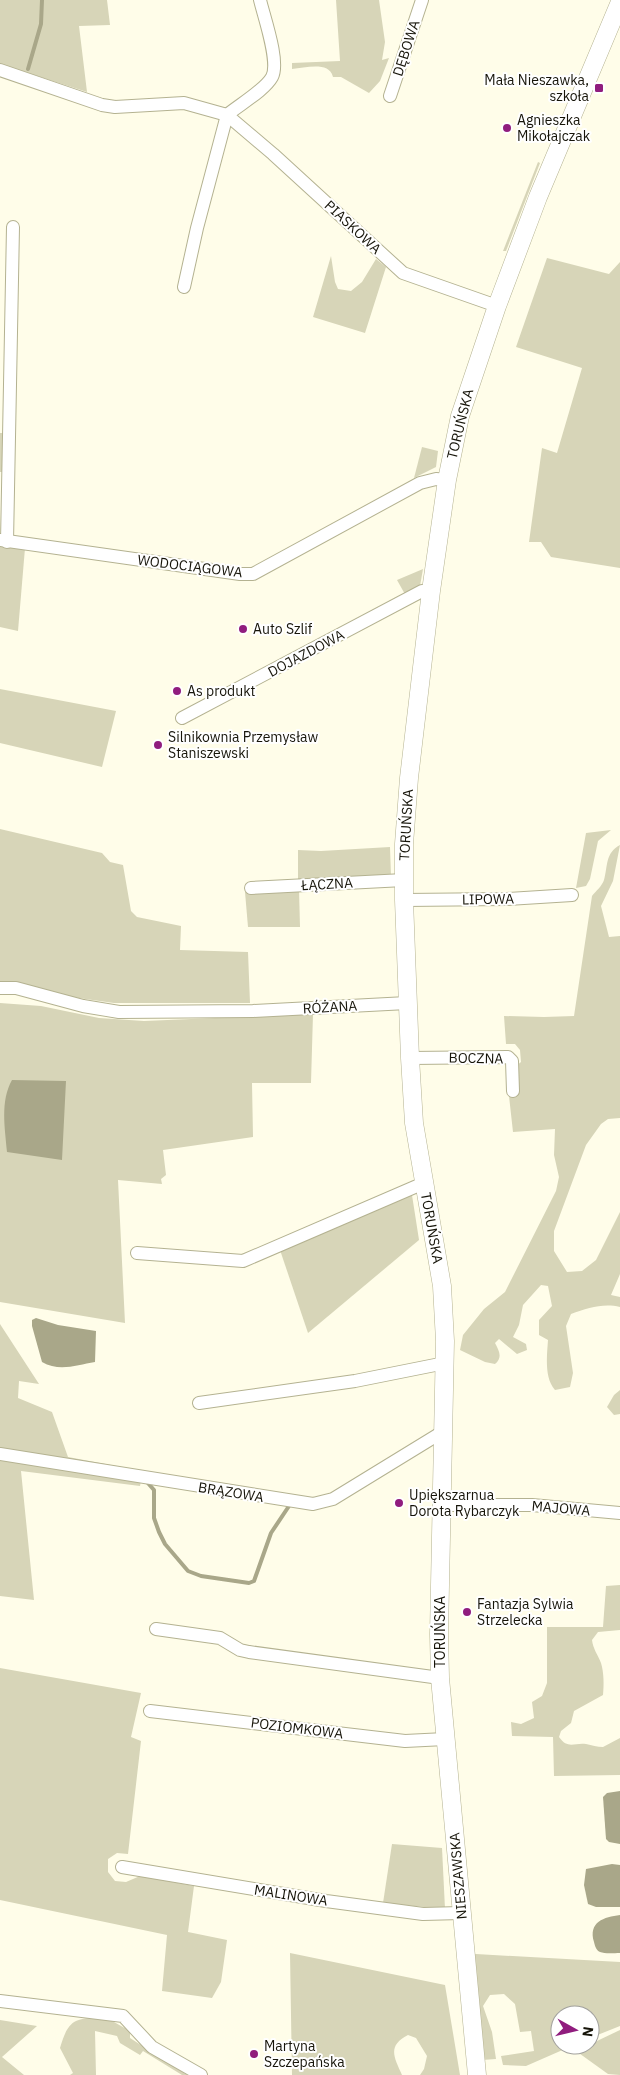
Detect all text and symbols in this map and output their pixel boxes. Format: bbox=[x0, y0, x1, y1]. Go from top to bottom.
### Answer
street label: DĘBOWA bbox=[388, 18, 424, 78]
place label: Mała Nieszawka, szkoła bbox=[484, 71, 590, 105]
marker: Mała Nieszawka, szkoła bbox=[593, 82, 605, 94]
place label: Agnieszka Mikołajczak bbox=[517, 111, 591, 145]
marker: Agnieszka Mikołajczak bbox=[501, 122, 513, 134]
street label: PIASKOWA bbox=[321, 196, 385, 258]
street label: TORUŃSKA bbox=[442, 387, 477, 461]
street label: WODOCIĄGOWA bbox=[136, 551, 244, 581]
place label: Auto Szlif bbox=[253, 620, 313, 638]
marker: Auto Szlif bbox=[237, 623, 249, 635]
street label: DOJAZDOWA bbox=[265, 625, 347, 681]
place label: As produkt bbox=[187, 682, 255, 700]
marker: As produkt bbox=[171, 685, 183, 697]
place label: Silnikownia Przemysław Staniszewski bbox=[168, 728, 318, 762]
marker: Silnikownia Przemysław Staniszewski bbox=[152, 739, 164, 751]
street label: TORUŃSKA bbox=[394, 789, 417, 861]
street label: ŁĄCZNA bbox=[300, 874, 353, 894]
street label: LIPOWA bbox=[462, 890, 514, 908]
street label: RÓŻANA bbox=[302, 996, 358, 1017]
street label: BOCZNA bbox=[448, 1049, 504, 1067]
street label: TORUŃSKA bbox=[417, 1191, 448, 1265]
street label: BRĄZOWA bbox=[197, 1478, 265, 1506]
place label: Upiększarnua Dorota Rybarczyk bbox=[409, 1486, 520, 1520]
street label: MAJOWA bbox=[531, 1496, 591, 1520]
marker: Upiększarnua Dorota Rybarczyk bbox=[393, 1497, 405, 1509]
place label: Fantazja Sylwia Strzelecka bbox=[477, 1595, 574, 1629]
street label: TORUŃSKA bbox=[430, 1596, 449, 1668]
marker: Fantazja Sylwia Strzelecka bbox=[461, 1606, 473, 1618]
street label: POZIOMKOWA bbox=[250, 1713, 344, 1743]
street label: NIESZAWSKA bbox=[445, 1832, 471, 1920]
street label: MALINOWA bbox=[253, 1880, 329, 1910]
north arrow bbox=[550, 2005, 600, 2055]
text: N bbox=[578, 2026, 597, 2038]
place label: Martyna Szczepańska bbox=[264, 2037, 345, 2071]
marker: Martyna Szczepańska bbox=[248, 2048, 260, 2060]

